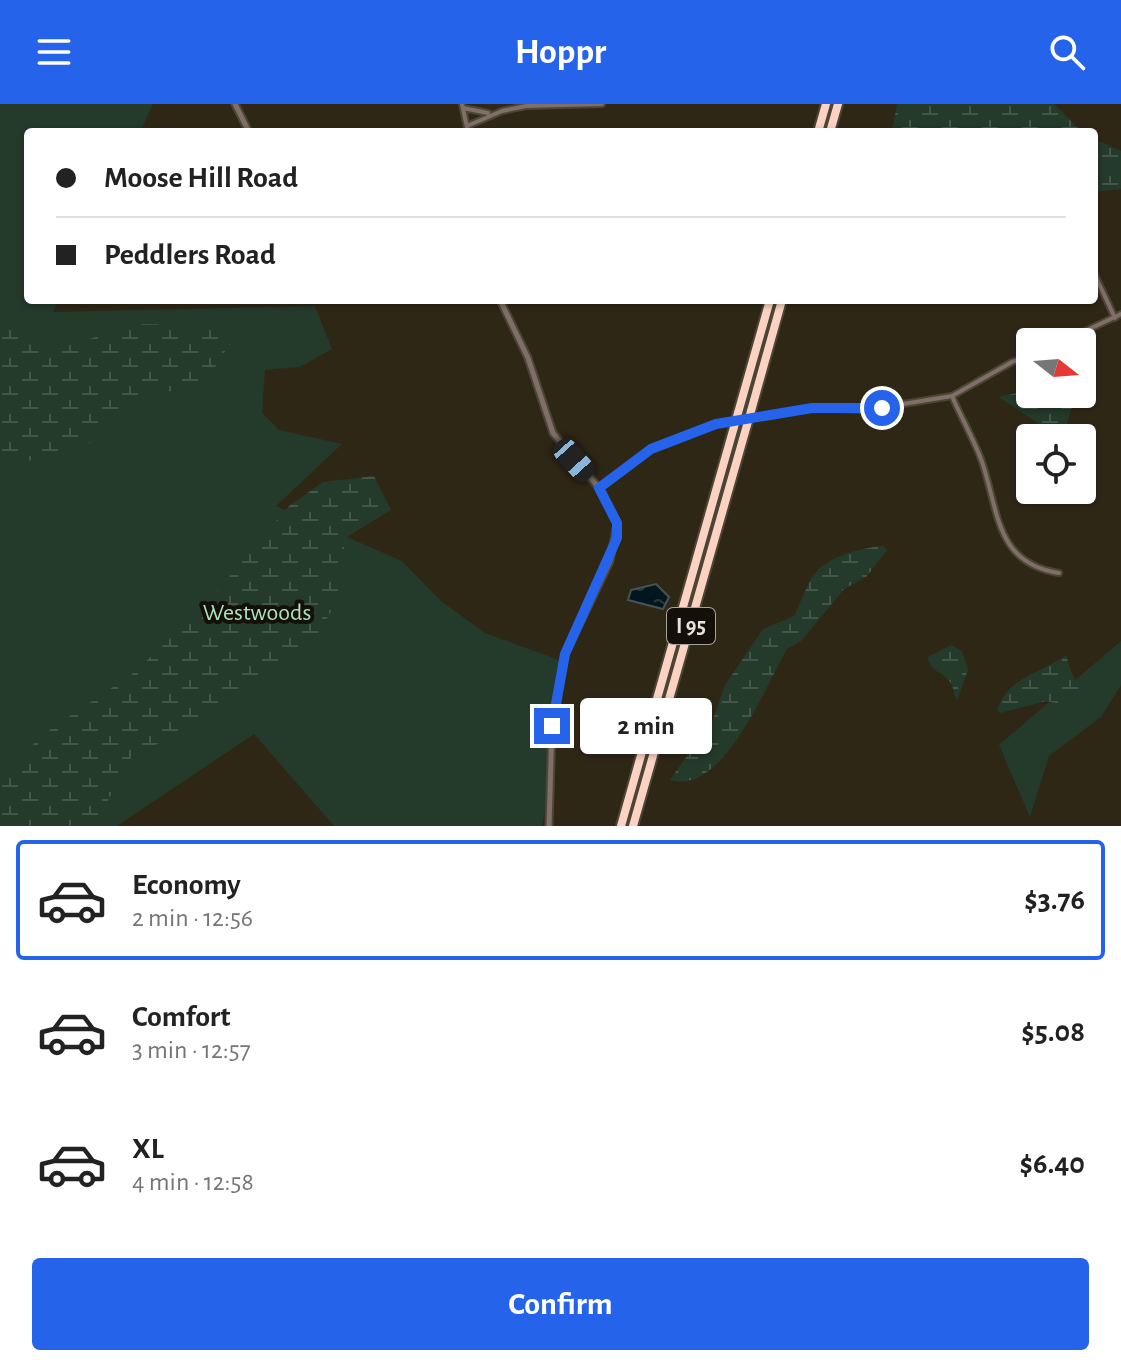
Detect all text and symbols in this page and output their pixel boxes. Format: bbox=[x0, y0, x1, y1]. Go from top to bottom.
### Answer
icon: menu bbox=[32, 30, 76, 74]
icon: search bbox=[1045, 30, 1089, 74]
text: Hoppr bbox=[515, 34, 606, 70]
text: Moose Hill Road bbox=[104, 163, 298, 193]
text: Peddlers Road bbox=[104, 240, 276, 270]
north arrow bbox=[1016, 328, 1096, 408]
map controls bbox=[1016, 328, 1096, 504]
route start bbox=[864, 390, 900, 426]
button: locate bbox=[1016, 424, 1096, 504]
car bbox=[549, 434, 599, 486]
park label: Westwoods bbox=[203, 601, 311, 625]
road number: I 95 bbox=[667, 608, 715, 644]
callout: 2 min bbox=[580, 698, 712, 754]
route end bbox=[534, 708, 570, 744]
text: 2 min bbox=[617, 713, 675, 739]
icon: car bbox=[36, 864, 108, 936]
text: Economy bbox=[132, 870, 241, 900]
text: $3.76 bbox=[1024, 885, 1085, 915]
text: 2 min · 12:56 bbox=[132, 905, 253, 931]
icon: car bbox=[36, 996, 108, 1068]
text: Comfort bbox=[132, 1002, 231, 1032]
text: $5.08 bbox=[1021, 1017, 1085, 1047]
text: 3 min · 12:57 bbox=[132, 1037, 250, 1063]
icon: car bbox=[36, 1128, 108, 1200]
text: XL bbox=[132, 1134, 164, 1164]
text: $6.40 bbox=[1019, 1149, 1085, 1179]
text: 4 min · 12:58 bbox=[132, 1169, 254, 1195]
button: Confirm bbox=[32, 1258, 1089, 1350]

